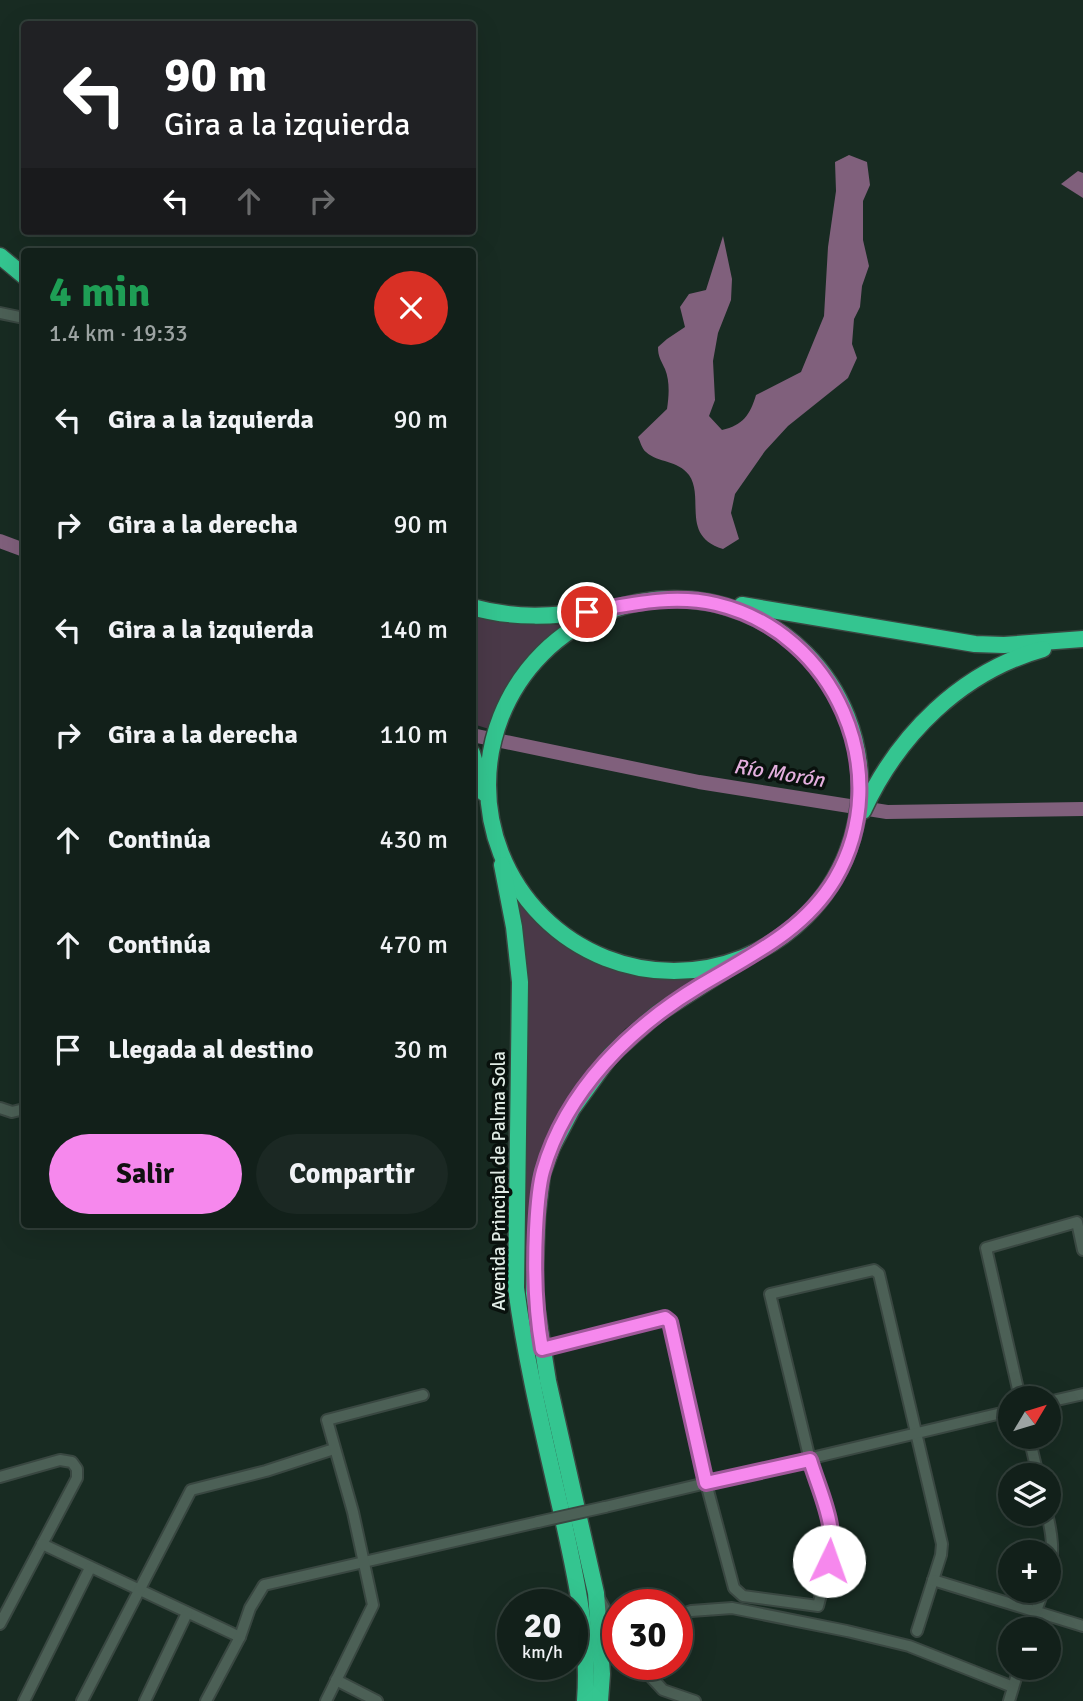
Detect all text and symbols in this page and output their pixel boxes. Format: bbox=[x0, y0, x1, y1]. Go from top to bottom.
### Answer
text: 90 m bbox=[164, 45, 267, 105]
icon: left bbox=[49, 49, 140, 140]
text: Gira a la izquierda bbox=[164, 105, 411, 144]
icon: left bbox=[157, 182, 195, 220]
icon: ahead bbox=[230, 182, 268, 220]
icon: right bbox=[303, 182, 341, 220]
text: 4 min bbox=[49, 267, 150, 318]
button: close bbox=[374, 271, 448, 345]
text: 1.4 km · 19:33 bbox=[49, 319, 188, 348]
icon: left bbox=[49, 401, 87, 439]
text: Gira a la izquierda bbox=[108, 404, 314, 436]
text: 90 m bbox=[393, 404, 448, 436]
icon: right bbox=[49, 506, 87, 544]
text: Gira a la derecha bbox=[108, 509, 298, 541]
text: 90 m bbox=[393, 509, 448, 541]
pin bbox=[557, 582, 617, 642]
icon: arrive bbox=[568, 593, 606, 631]
icon: left bbox=[49, 611, 87, 649]
text: Gira a la izquierda bbox=[108, 614, 314, 646]
text: 140 m bbox=[379, 614, 448, 646]
icon: right bbox=[49, 716, 87, 754]
text: Gira a la derecha bbox=[108, 719, 298, 751]
text: 110 m bbox=[379, 719, 448, 751]
water label: Río Morón bbox=[732, 753, 827, 793]
icon: ahead bbox=[49, 821, 87, 859]
text: Continúa bbox=[108, 824, 211, 856]
text: 430 m bbox=[379, 824, 448, 856]
icon: ahead bbox=[49, 926, 87, 964]
text: Continúa bbox=[108, 929, 211, 961]
text: 470 m bbox=[379, 929, 448, 961]
icon: arrive bbox=[49, 1031, 87, 1069]
text: Llegada al destino bbox=[108, 1034, 314, 1066]
text: 30 m bbox=[393, 1034, 448, 1066]
street label: Avenida Principal de Palma Sola bbox=[487, 1051, 511, 1311]
button: Salir bbox=[49, 1134, 242, 1214]
button: Compartir bbox=[256, 1134, 448, 1214]
north arrow bbox=[998, 1386, 1060, 1449]
map controls bbox=[998, 1386, 1061, 1680]
button: layers bbox=[998, 1463, 1061, 1526]
position arrow bbox=[792, 1524, 866, 1598]
button: + bbox=[998, 1540, 1061, 1603]
speed limit sign: 30 bbox=[602, 1589, 693, 1680]
text: 20 bbox=[524, 1604, 561, 1647]
button: − bbox=[998, 1617, 1061, 1680]
text: km/h bbox=[522, 1641, 563, 1663]

